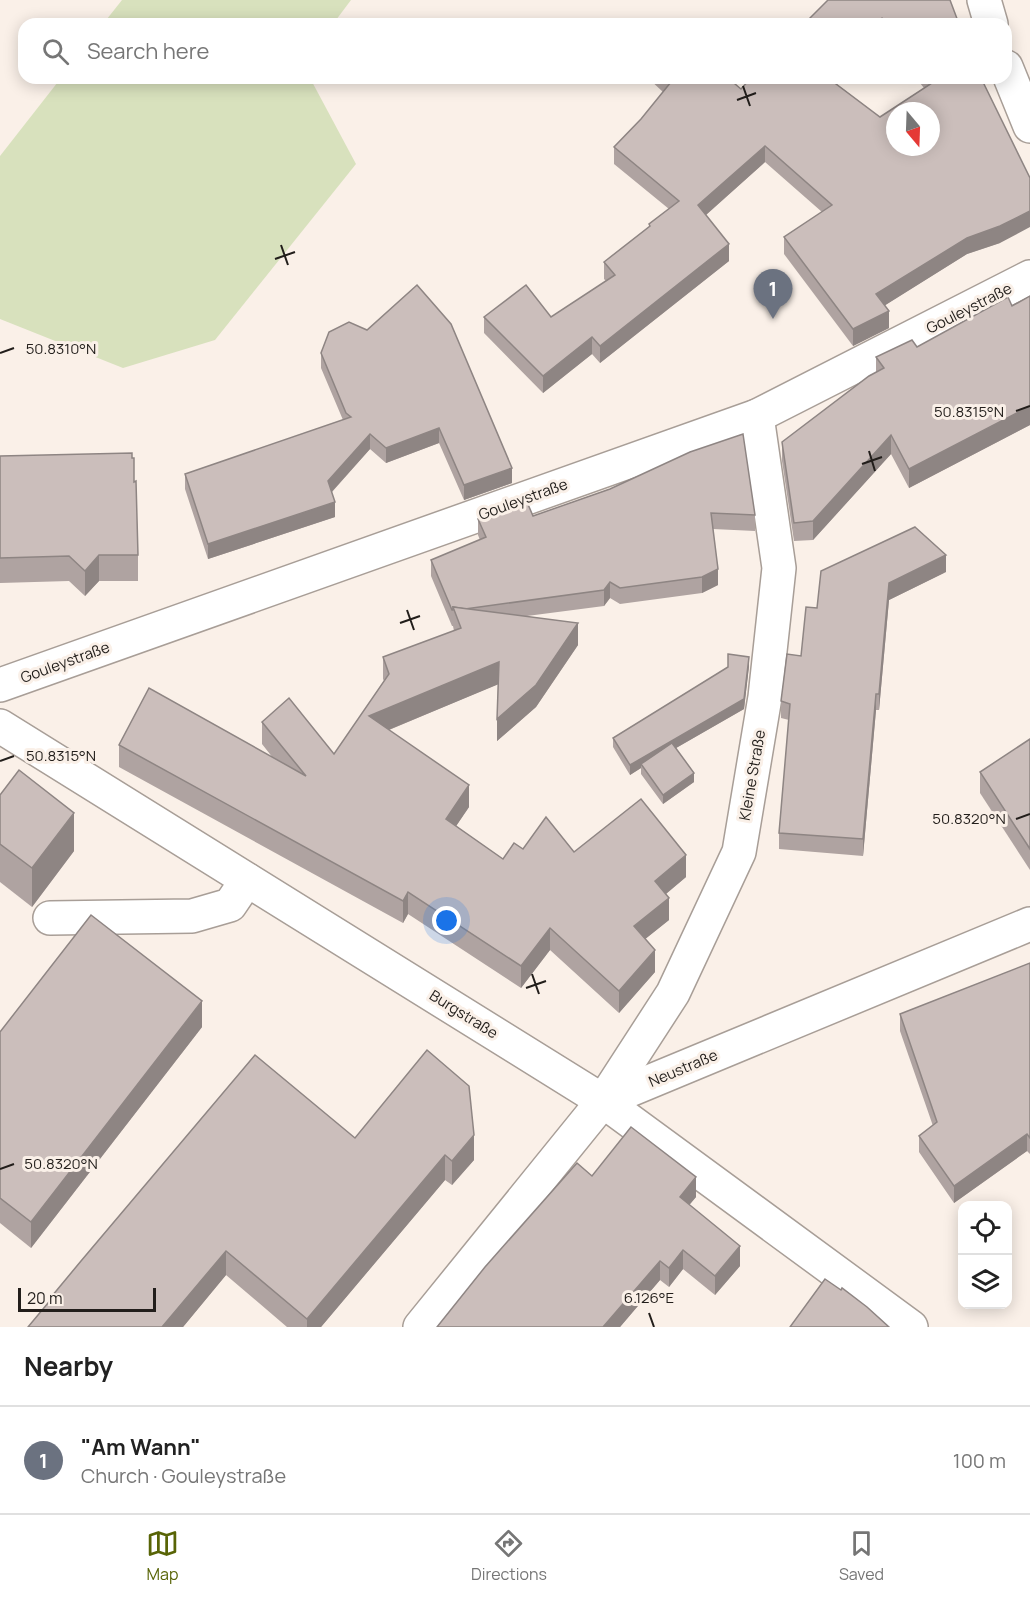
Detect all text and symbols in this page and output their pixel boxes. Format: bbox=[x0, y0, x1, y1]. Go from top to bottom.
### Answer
search box bbox=[18, 18, 1012, 84]
icon: search bbox=[39, 35, 72, 68]
text: Search here bbox=[87, 36, 209, 66]
north arrow bbox=[886, 102, 940, 156]
pin: 1 bbox=[754, 270, 792, 319]
street label: Gouleystraße bbox=[923, 277, 1016, 339]
text: 50.8310°N bbox=[26, 338, 96, 359]
text: 50.8315°N bbox=[934, 401, 1004, 422]
street label: Gouleystraße bbox=[475, 473, 571, 525]
street label: Gouleystraße bbox=[17, 636, 113, 688]
street label: Kleine Straße bbox=[734, 728, 770, 822]
text: 50.8315°N bbox=[26, 745, 96, 766]
text: 50.8320°N bbox=[932, 808, 1006, 829]
your location bbox=[432, 906, 461, 935]
street label: Burgstraße bbox=[426, 985, 502, 1043]
street label: Neustraße bbox=[645, 1044, 721, 1092]
text: 50.8320°N bbox=[24, 1153, 98, 1174]
map controls bbox=[958, 1201, 1012, 1309]
button: locate bbox=[958, 1201, 1012, 1255]
button: layers bbox=[958, 1255, 1012, 1309]
scale bar bbox=[18, 1285, 156, 1312]
text: 20 m bbox=[27, 1287, 63, 1309]
text: 6.126°E bbox=[624, 1287, 674, 1308]
text: Nearby bbox=[24, 1348, 113, 1384]
text: "Am Wann" bbox=[81, 1432, 201, 1462]
text: 1 bbox=[39, 1447, 48, 1474]
text: 100 m bbox=[953, 1447, 1006, 1474]
text: Church · Gouleystraße bbox=[81, 1462, 286, 1489]
tab: Map bbox=[146, 1527, 179, 1585]
tab: Directions bbox=[471, 1527, 547, 1585]
tab: Saved bbox=[839, 1527, 884, 1585]

